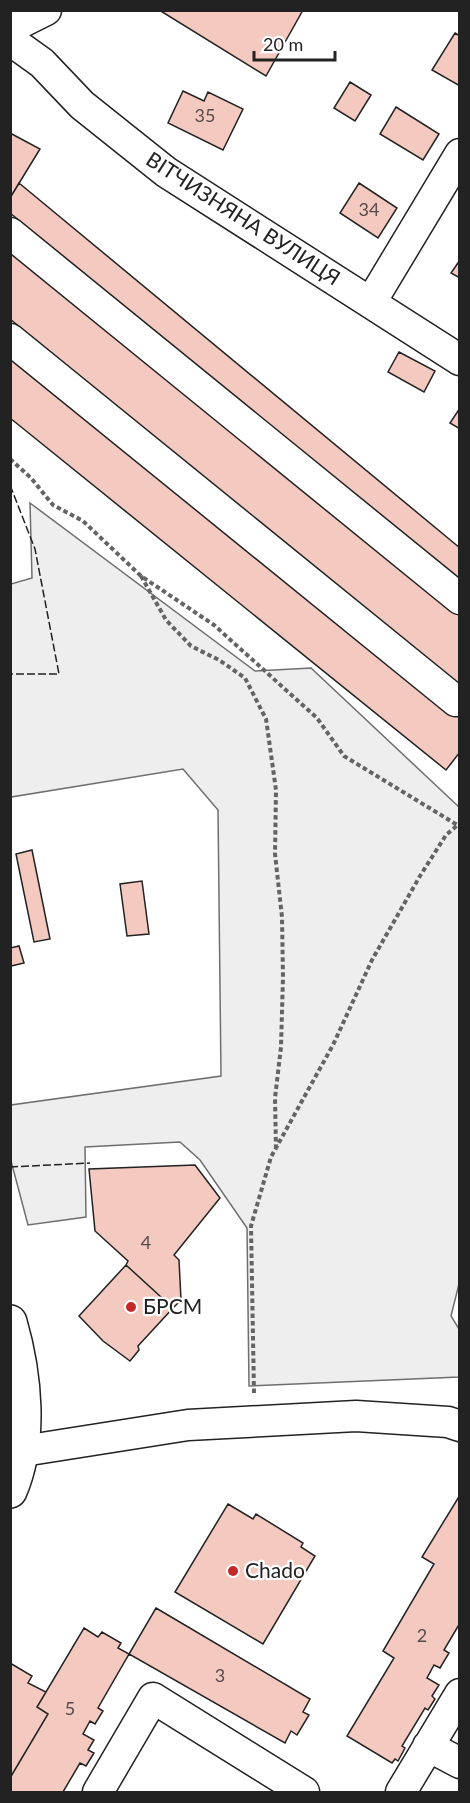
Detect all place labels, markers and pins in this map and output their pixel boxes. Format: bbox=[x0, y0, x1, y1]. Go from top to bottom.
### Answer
place label: БРСМ bbox=[143, 1293, 202, 1318]
marker: БРСМ bbox=[124, 1300, 138, 1314]
place label: Chado bbox=[245, 1557, 305, 1582]
marker: Chado bbox=[226, 1564, 240, 1578]

